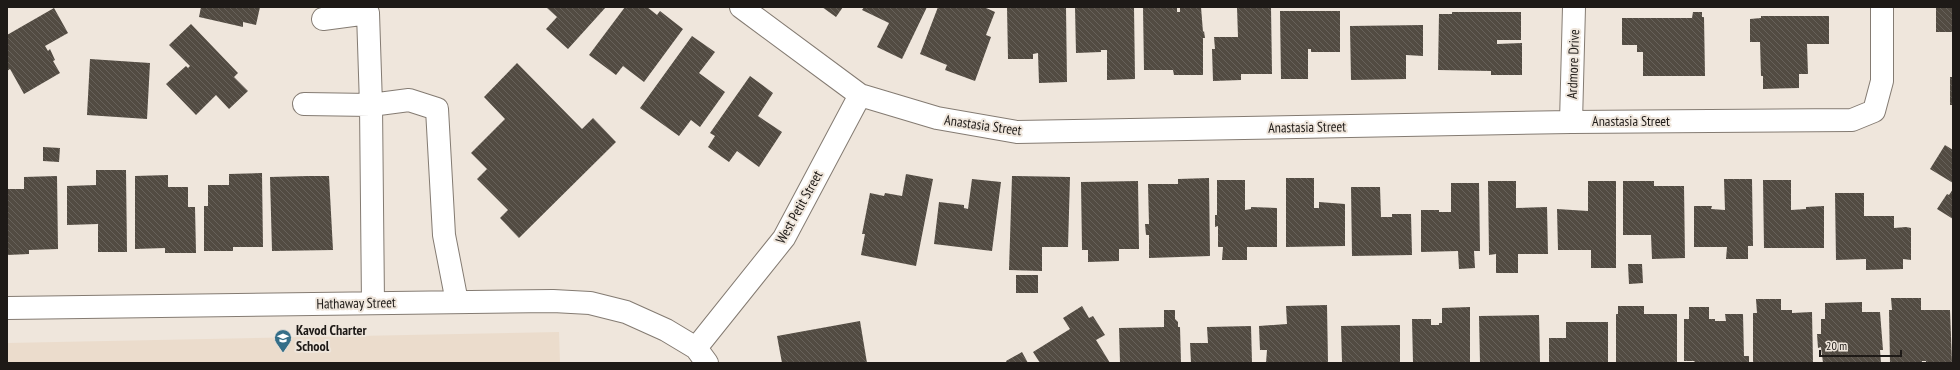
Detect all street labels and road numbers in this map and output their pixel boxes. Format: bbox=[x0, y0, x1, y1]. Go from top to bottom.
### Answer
street label: Ardmore Drive bbox=[1563, 29, 1583, 99]
street label: Anastasia Street bbox=[943, 111, 1023, 139]
street label: Anastasia Street bbox=[1592, 112, 1670, 130]
street label: Anastasia Street bbox=[1268, 117, 1346, 137]
street label: West Petit Street bbox=[772, 167, 826, 247]
street label: Hathaway Street bbox=[316, 293, 396, 313]

